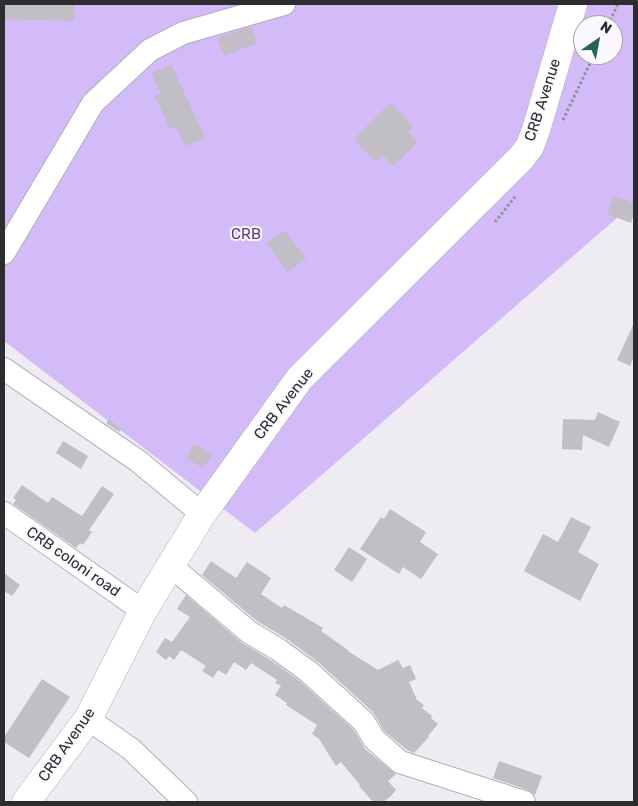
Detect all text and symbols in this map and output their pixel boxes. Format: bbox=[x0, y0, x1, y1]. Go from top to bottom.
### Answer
north arrow bbox=[573, 15, 623, 65]
text: N bbox=[597, 18, 615, 38]
street label: CRB Avenue bbox=[521, 56, 565, 144]
park label: CRB bbox=[231, 226, 261, 244]
street label: CRB Avenue bbox=[250, 365, 318, 443]
street label: CRB coloni road bbox=[23, 523, 123, 601]
street label: CRB Avenue bbox=[35, 705, 99, 785]

